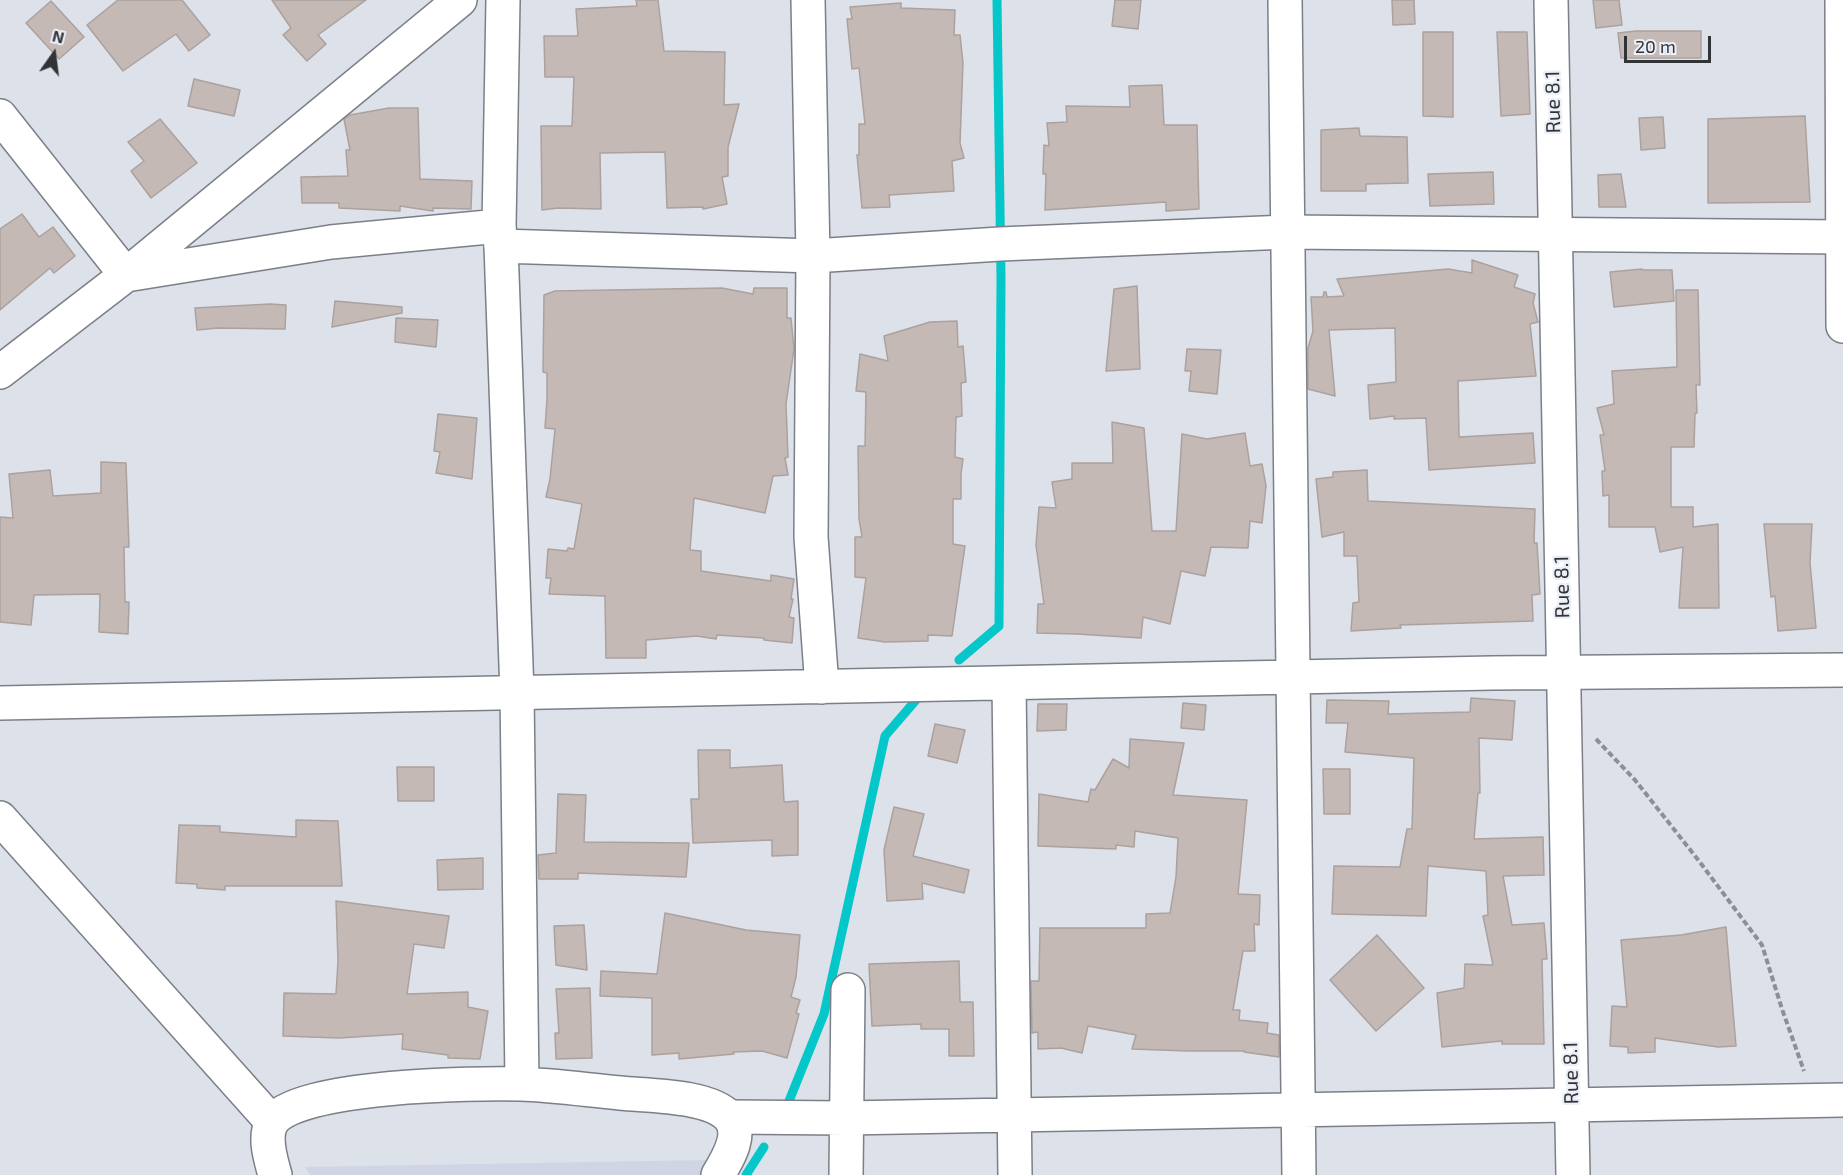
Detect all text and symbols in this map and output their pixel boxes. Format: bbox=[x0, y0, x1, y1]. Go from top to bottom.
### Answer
north arrow bbox=[24, 24, 84, 84]
scale bar bbox=[1627, 24, 1714, 62]
text: N bbox=[51, 25, 66, 47]
text: 20 m bbox=[1635, 35, 1676, 57]
street label: Rue 8.1 bbox=[1540, 70, 1566, 134]
street label: Rue 8.1 bbox=[1549, 555, 1575, 619]
street label: Rue 8.1 bbox=[1558, 1041, 1584, 1105]

